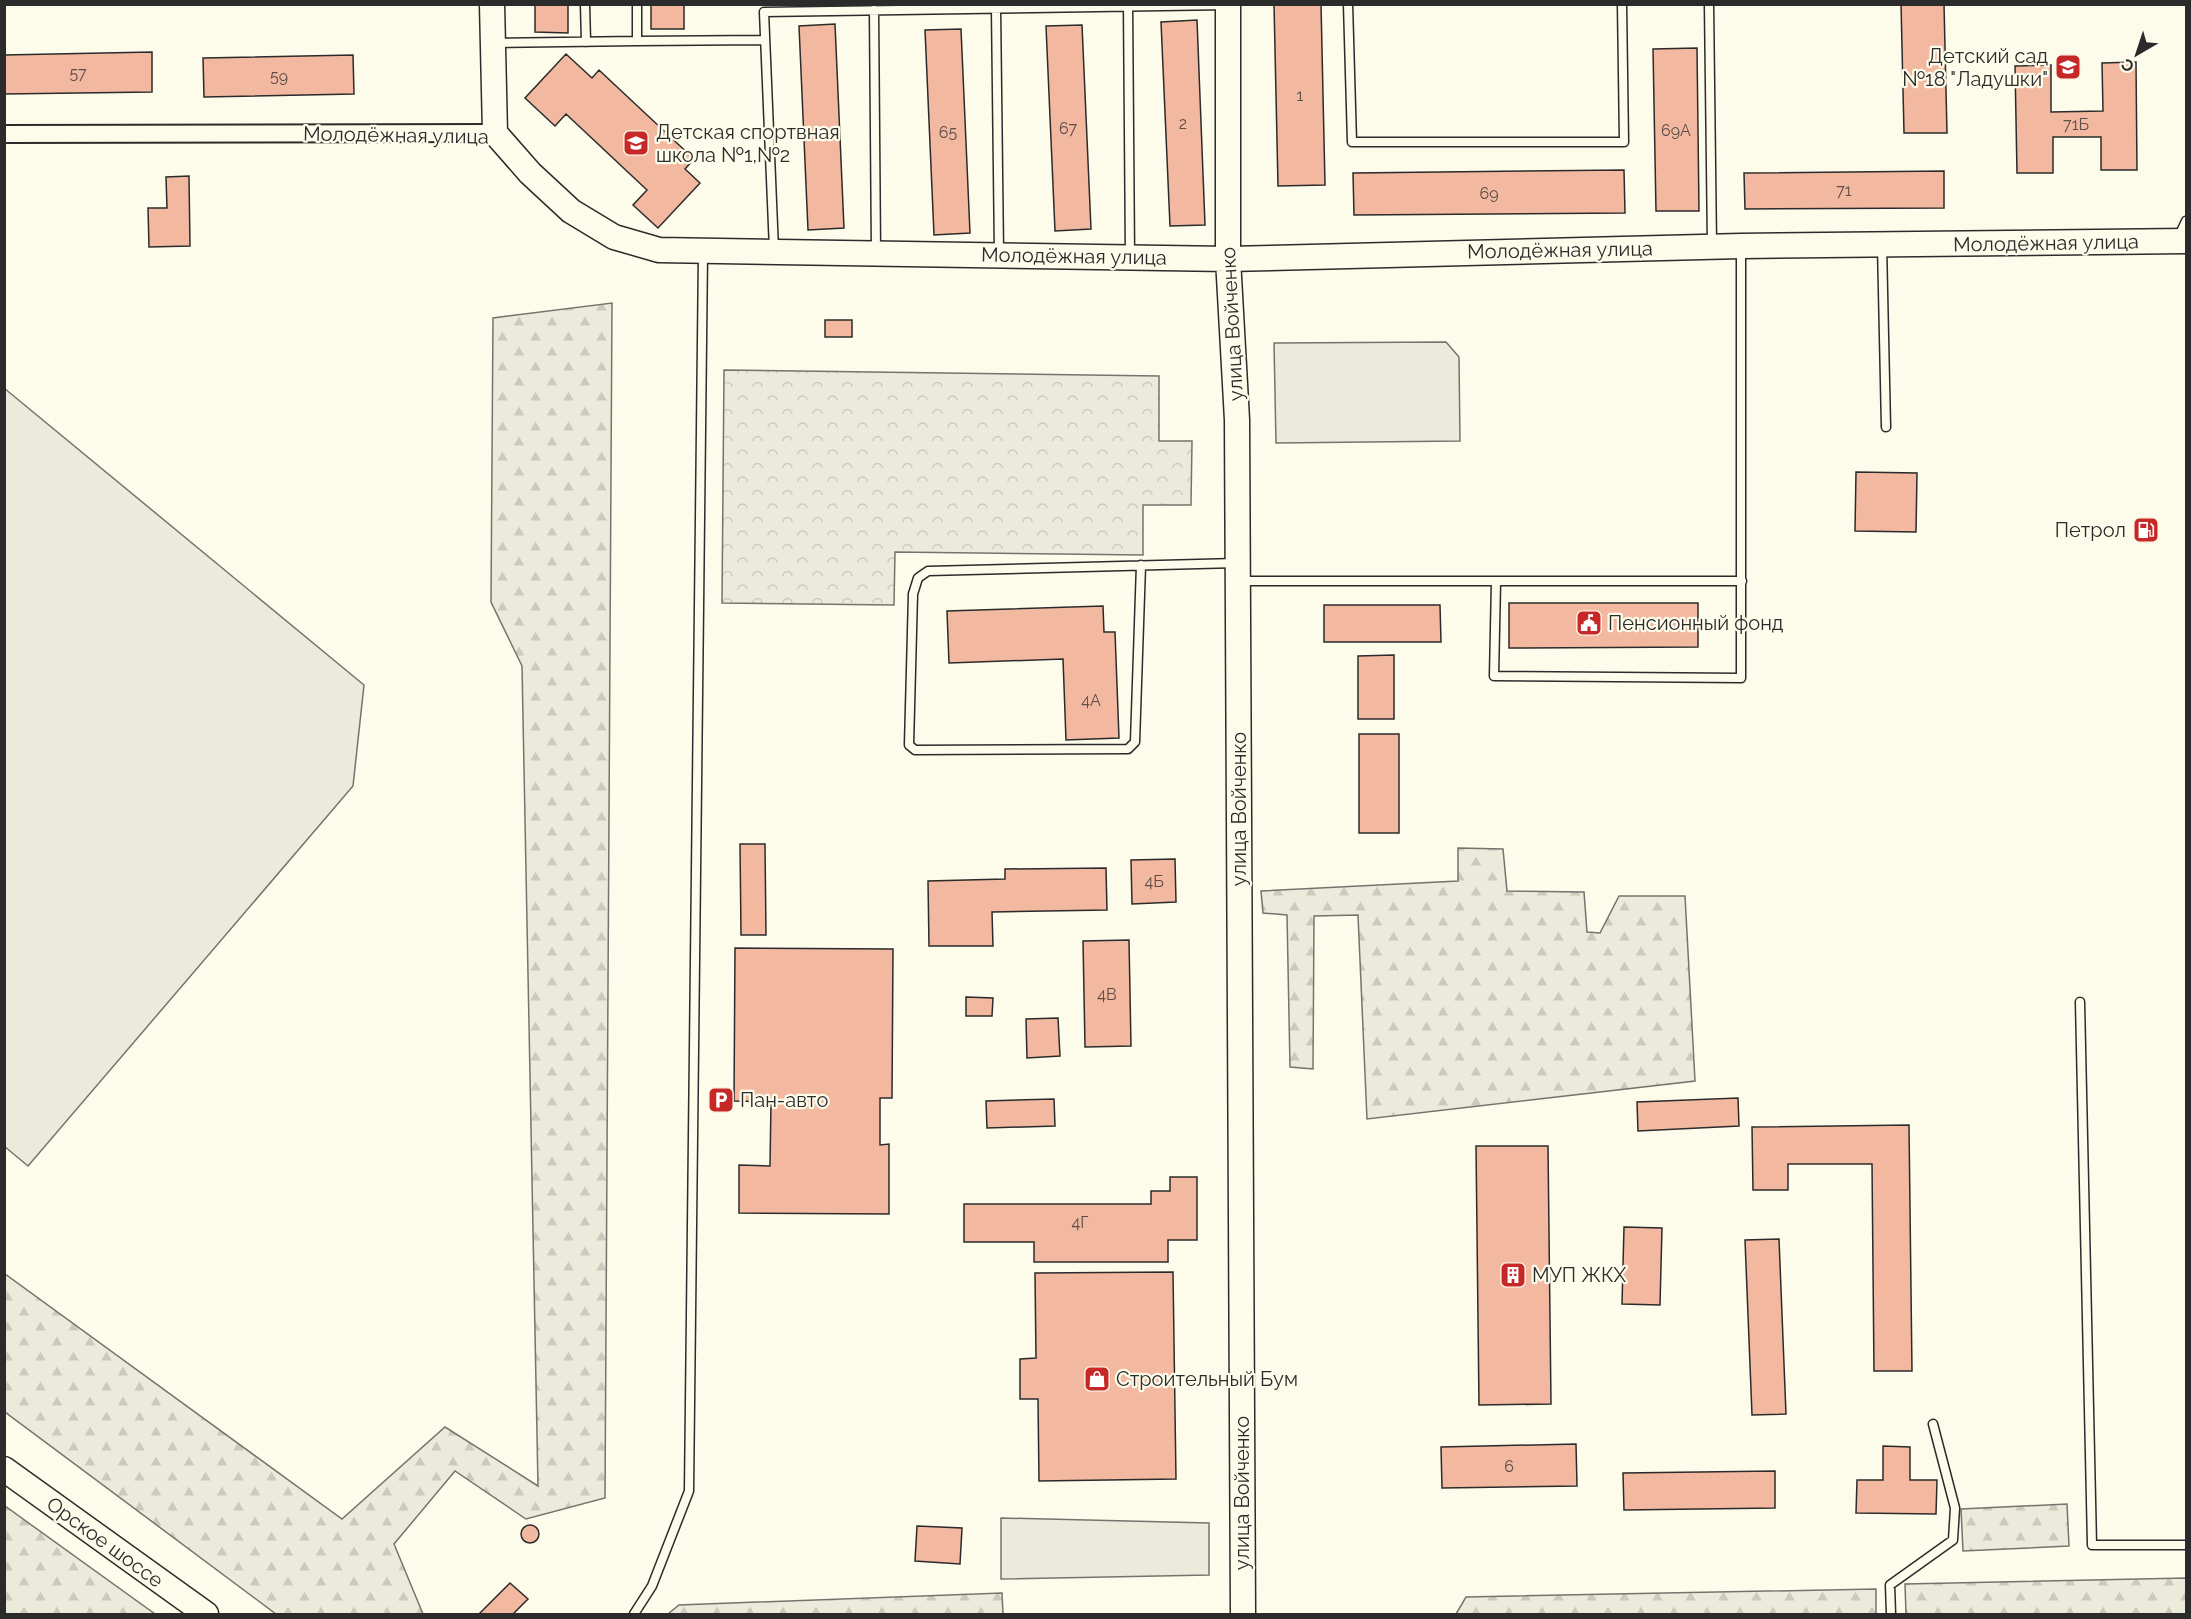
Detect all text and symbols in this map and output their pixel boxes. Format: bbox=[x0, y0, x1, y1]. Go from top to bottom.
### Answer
north arrow bbox=[2107, 24, 2167, 84]
place label: Детский сад №18 "Ладушки" bbox=[1902, 44, 2048, 91]
school or university icon: Детский сад №18 "Ладушки" bbox=[2053, 52, 2083, 82]
text: С bbox=[2118, 54, 2138, 76]
house number: 57 bbox=[69, 64, 87, 83]
house number: 59 bbox=[270, 67, 288, 86]
house number: 1 bbox=[1297, 86, 1304, 105]
house number: 2 bbox=[1179, 114, 1187, 133]
house number: 71Б bbox=[2063, 115, 2089, 134]
house number: 67 bbox=[1059, 119, 1078, 138]
place label: Детская спортвная школа №1,№2 bbox=[656, 120, 840, 167]
street label: Молодёжная улица bbox=[303, 121, 489, 149]
house number: 69А bbox=[1661, 121, 1691, 140]
house number: 65 bbox=[939, 123, 957, 142]
school or university icon: Детская спортвная школа №1,№2 bbox=[621, 128, 651, 158]
house number: 71 bbox=[1836, 181, 1852, 200]
house number: 69 bbox=[1479, 184, 1499, 203]
street label: Молодёжная улица bbox=[1953, 229, 2139, 257]
street label: Молодёжная улица bbox=[1467, 236, 1653, 264]
street label: Молодёжная улица bbox=[981, 242, 1167, 270]
street label: улица Войченко bbox=[1216, 246, 1248, 402]
fuel station icon: Петрол bbox=[2131, 515, 2161, 545]
place label: Петрол bbox=[2055, 518, 2126, 542]
public building icon: Пенсионный фонд bbox=[1574, 608, 1604, 638]
place label: Пенсионный фонд bbox=[1608, 611, 1784, 635]
house number: 4А bbox=[1081, 691, 1101, 710]
street label: улица Войченко bbox=[1227, 732, 1251, 886]
house number: 4Б bbox=[1144, 872, 1164, 891]
house number: 4В bbox=[1097, 985, 1117, 1004]
parking icon: Пан-авто bbox=[706, 1085, 736, 1115]
place label: Пан-авто bbox=[740, 1088, 828, 1112]
house number: 4Г bbox=[1072, 1213, 1089, 1232]
building icon: МУП ЖКХ bbox=[1498, 1260, 1528, 1290]
place label: МУП ЖКХ bbox=[1532, 1263, 1627, 1287]
shop icon: Строительный Бум bbox=[1082, 1364, 1112, 1394]
place label: Строительный Бум bbox=[1116, 1367, 1298, 1391]
street label: улица Войченко bbox=[1230, 1416, 1254, 1570]
house number: 6 bbox=[1504, 1457, 1514, 1476]
street label: Орское шоссе bbox=[42, 1492, 168, 1592]

